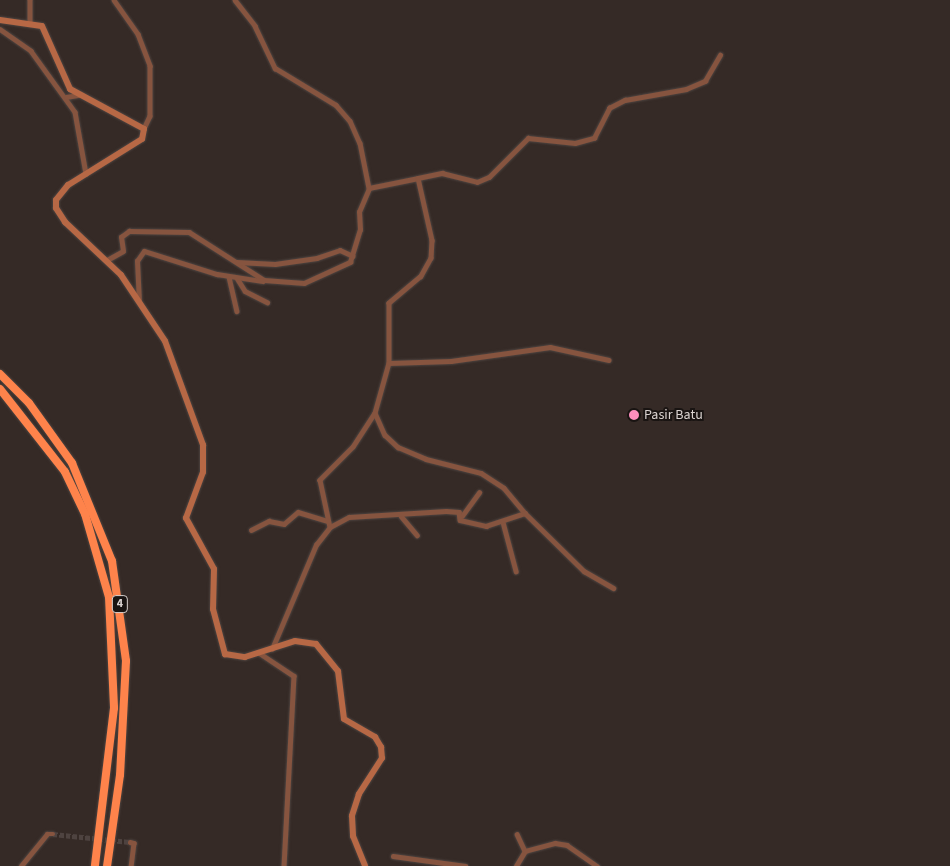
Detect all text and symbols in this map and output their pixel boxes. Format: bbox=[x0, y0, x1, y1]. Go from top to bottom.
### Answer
place label: Pasir Batu bbox=[644, 407, 703, 423]
marker: Pasir Batu bbox=[628, 409, 640, 421]
road number: 4 bbox=[111, 594, 129, 614]

